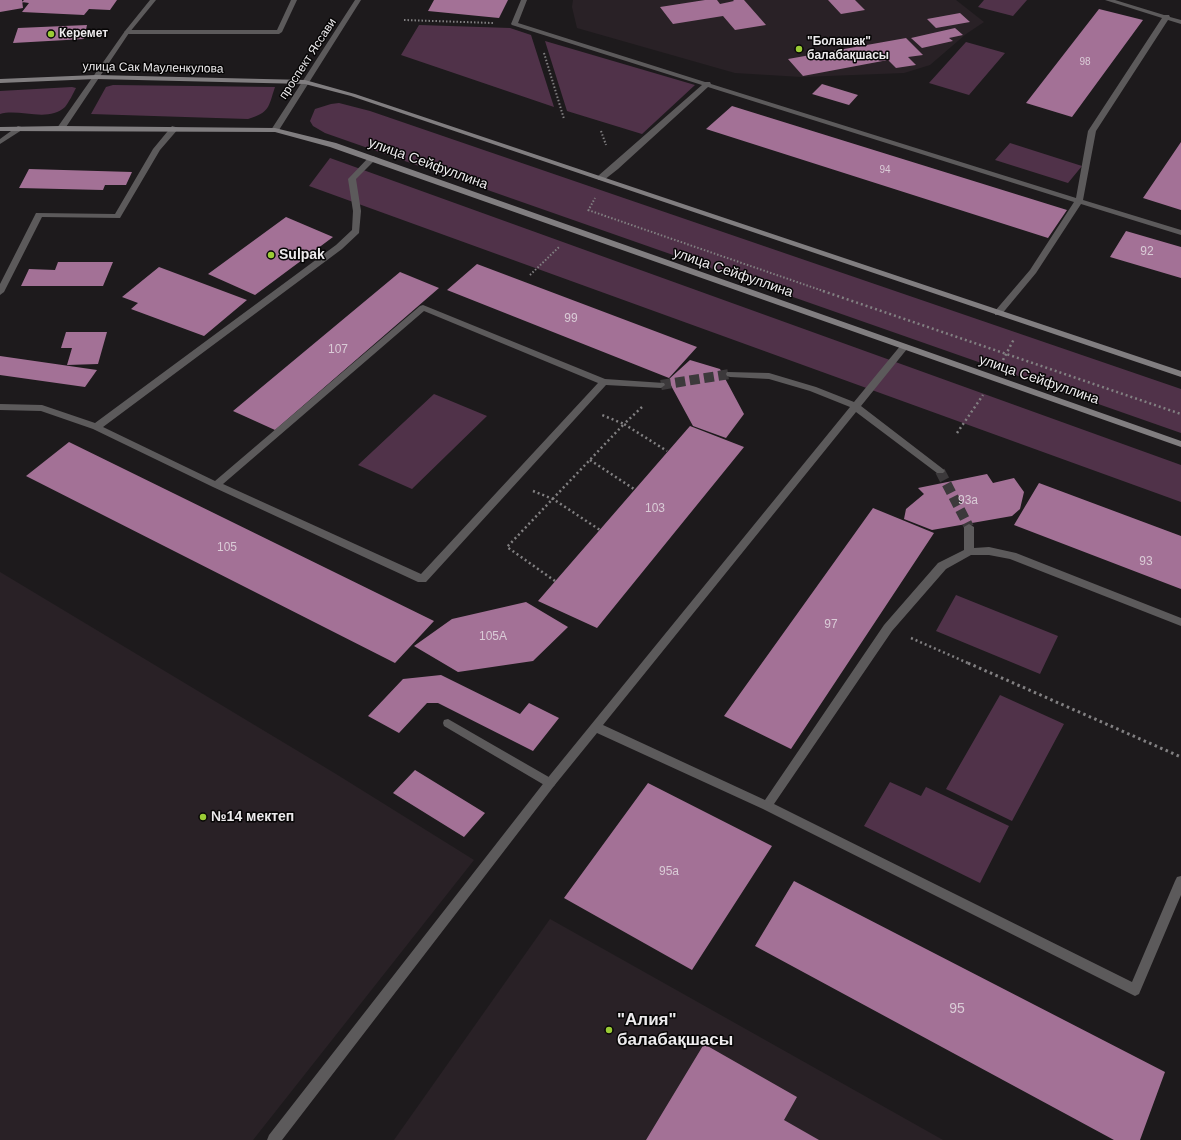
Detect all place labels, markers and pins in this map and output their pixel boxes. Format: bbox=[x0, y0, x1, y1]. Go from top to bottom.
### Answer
place label: Керемет bbox=[59, 27, 108, 41]
marker: Керемет bbox=[46, 29, 56, 39]
place label: "Болашак" балабақшасы bbox=[807, 35, 889, 63]
marker: "Болашак" балабақшасы bbox=[794, 44, 804, 54]
place label: Sulpak bbox=[279, 247, 325, 263]
marker: Sulpak bbox=[266, 250, 276, 260]
place label: №14 мектеп bbox=[211, 809, 294, 825]
marker: №14 мектеп bbox=[198, 812, 208, 822]
place label: "Алия" балабақшасы bbox=[617, 1010, 733, 1050]
marker: "Алия" балабақшасы bbox=[604, 1025, 614, 1035]

